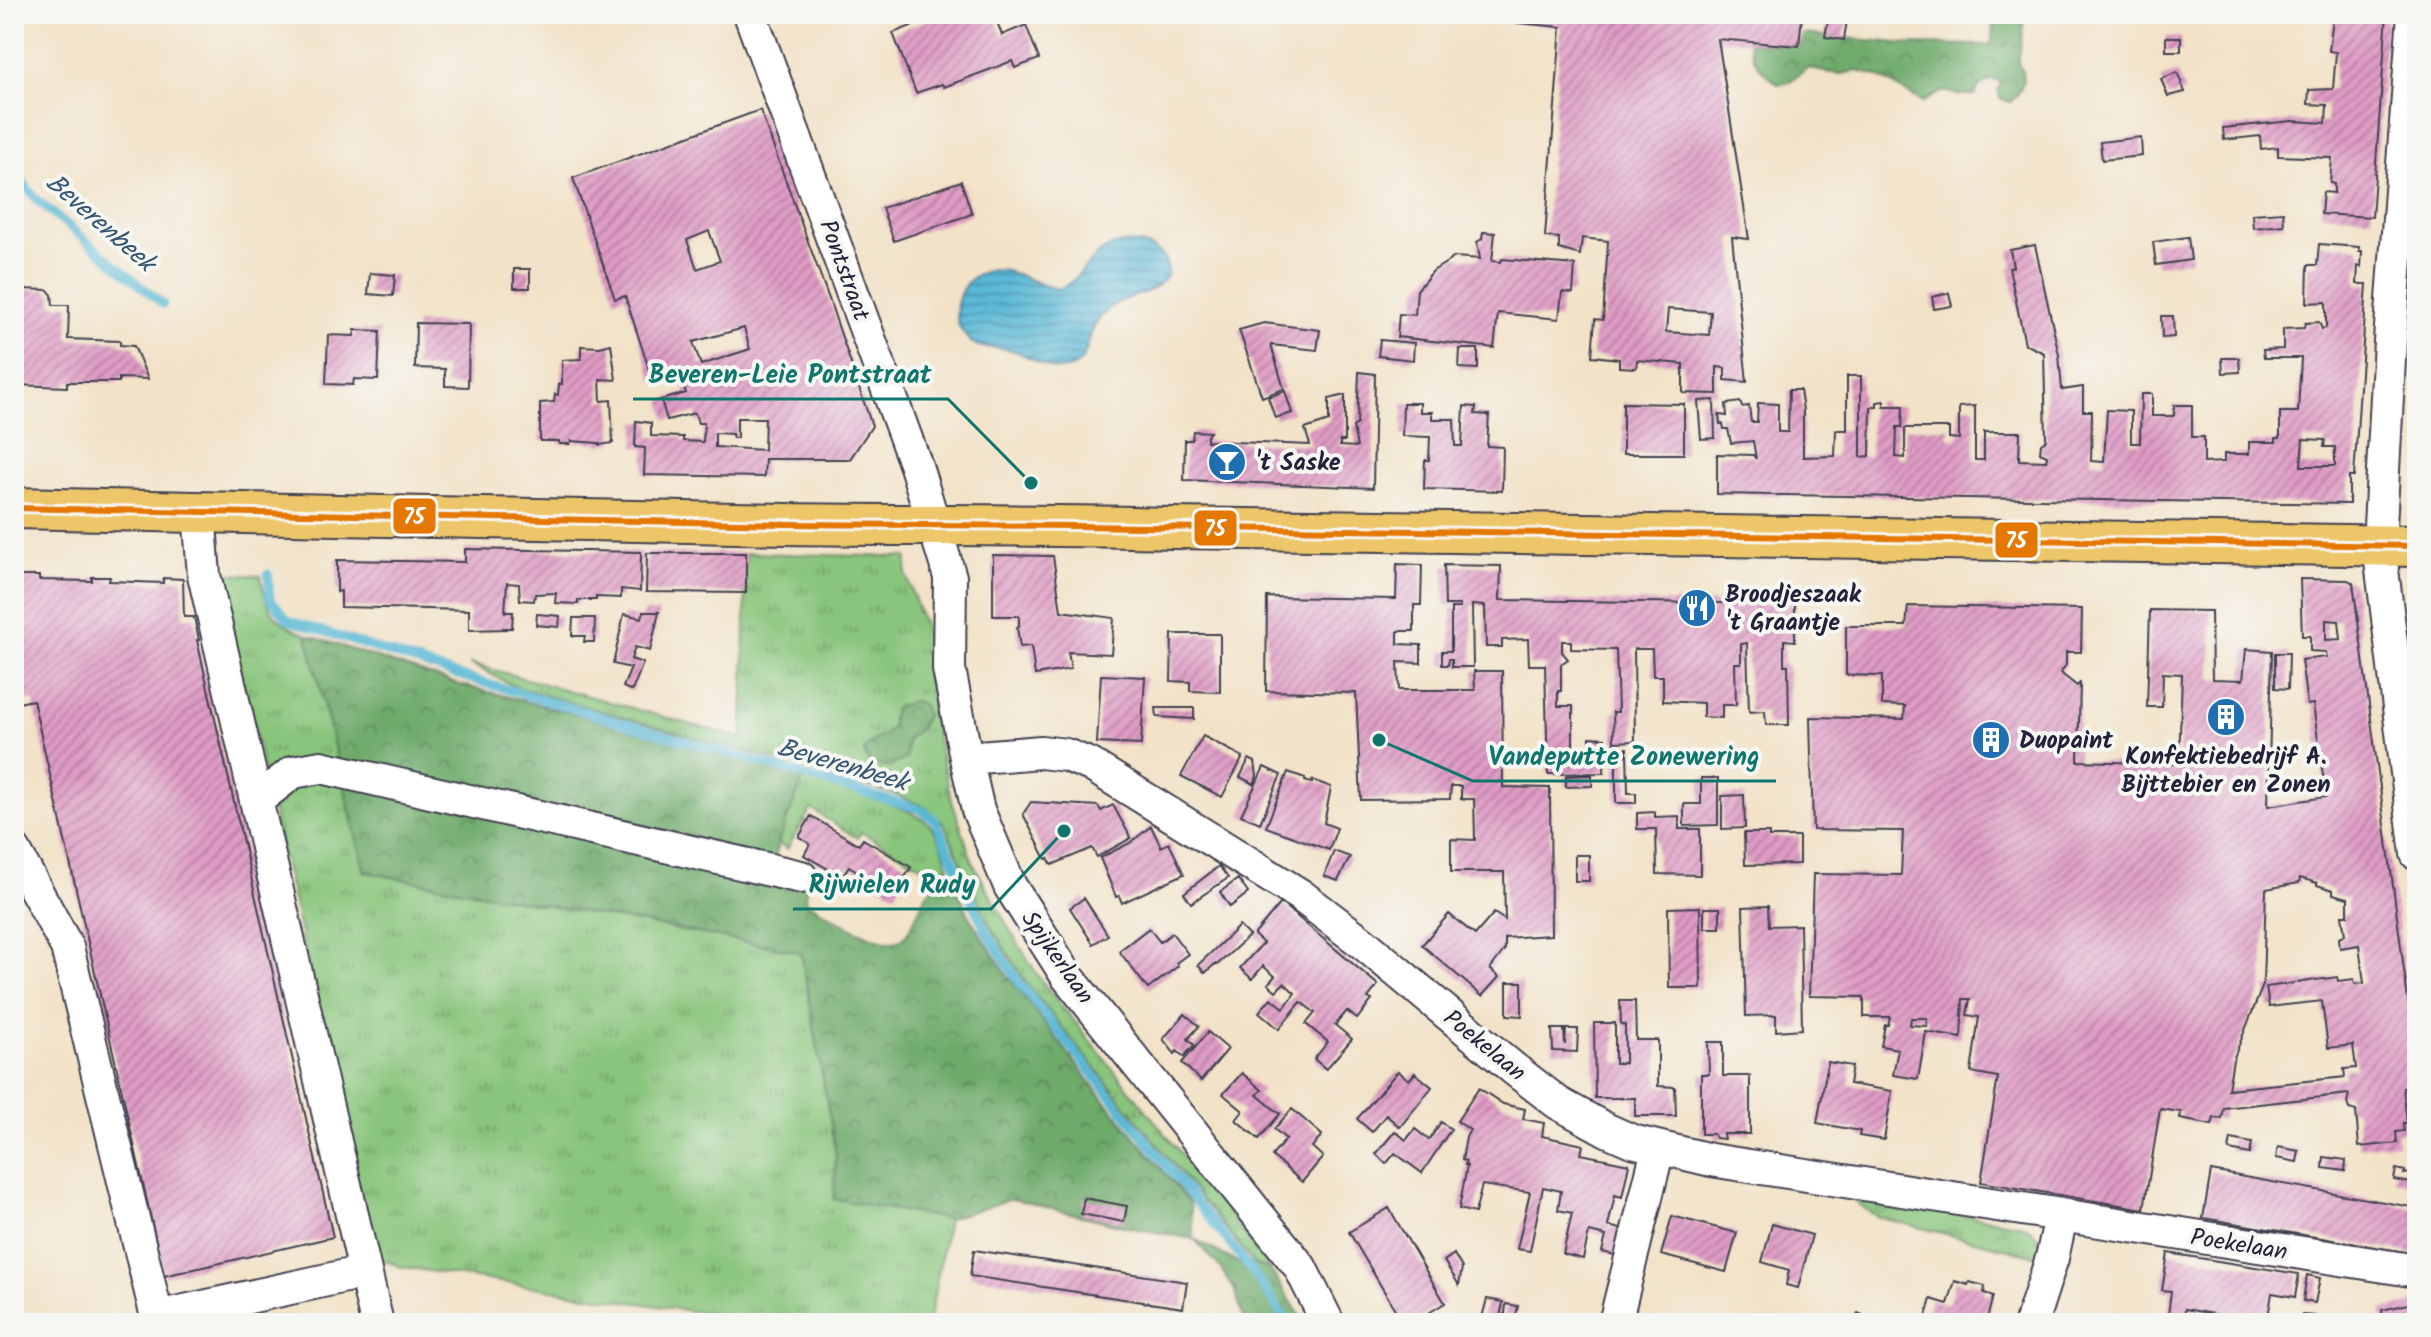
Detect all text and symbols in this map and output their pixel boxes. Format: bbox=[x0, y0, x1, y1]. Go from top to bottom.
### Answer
water label: Beverenbeek bbox=[35, 164, 167, 286]
street label: Pontstraat bbox=[807, 214, 880, 327]
callout: Beveren-Leie Pontstraat bbox=[633, 349, 948, 399]
text: Beveren-Leie Pontstraat bbox=[648, 355, 932, 397]
bar icon: 't Saske bbox=[1206, 441, 1248, 483]
place label: 't Saske bbox=[1255, 444, 1341, 483]
line badge: 75 bbox=[392, 497, 437, 535]
text: 75 bbox=[403, 501, 427, 536]
line badge: 75 bbox=[1193, 509, 1238, 547]
text: 75 bbox=[1204, 513, 1228, 548]
line badge: 75 bbox=[1994, 521, 2039, 559]
text: 75 bbox=[2005, 525, 2029, 560]
place label: Broodjeszaak 't Graantje bbox=[1725, 576, 1862, 643]
restaurant icon: Broodjeszaak 't Graantje bbox=[1676, 587, 1718, 629]
building icon: Konfektiebedrijf A. Bijttebier en Zonen bbox=[2205, 696, 2247, 738]
building icon: Duopaint bbox=[1970, 719, 2012, 761]
place label: Duopaint bbox=[2019, 722, 2114, 761]
water label: Beverenbeek bbox=[772, 727, 916, 806]
callout: Vandeputte Zonewering bbox=[1473, 731, 1776, 781]
text: Vandeputte Zonewering bbox=[1489, 737, 1759, 779]
place label: Konfektiebedrijf A. Bijttebier en Zonen bbox=[2121, 738, 2331, 805]
callout: Rijwielen Rudy bbox=[793, 859, 991, 909]
text: Rijwielen Rudy bbox=[809, 865, 976, 907]
street label: Spijkerlaan bbox=[1010, 903, 1103, 1013]
street label: Poekelaan bbox=[1434, 1000, 1534, 1092]
street label: Poekelaan bbox=[2187, 1219, 2290, 1272]

